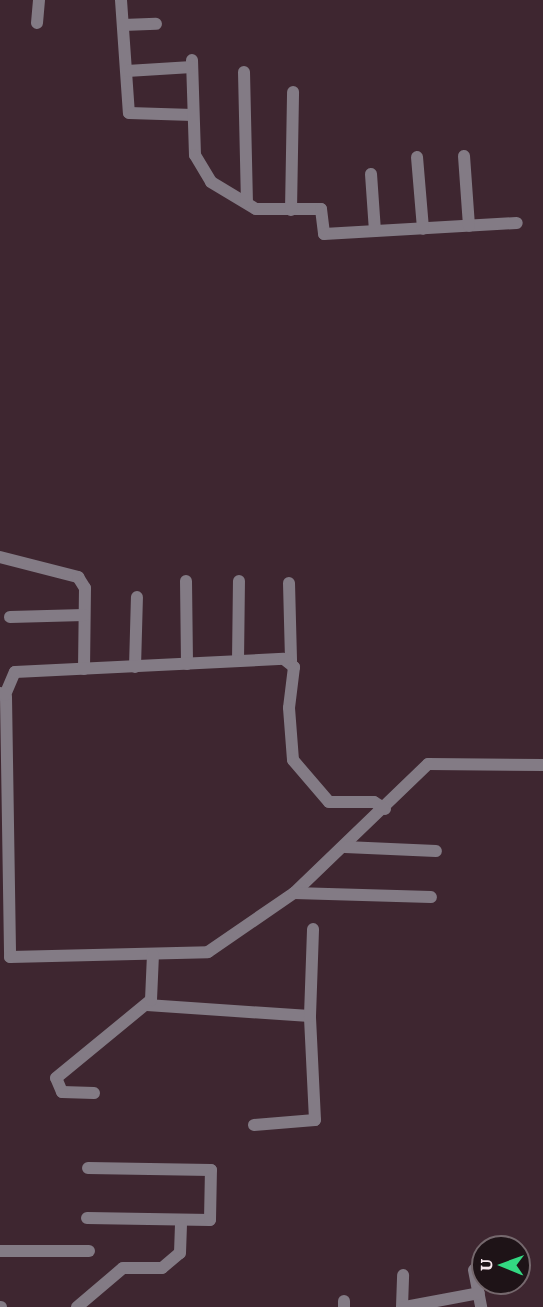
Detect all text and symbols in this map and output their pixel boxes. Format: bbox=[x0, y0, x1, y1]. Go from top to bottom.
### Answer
north arrow bbox=[471, 1235, 531, 1295]
text: U bbox=[473, 1258, 497, 1271]

